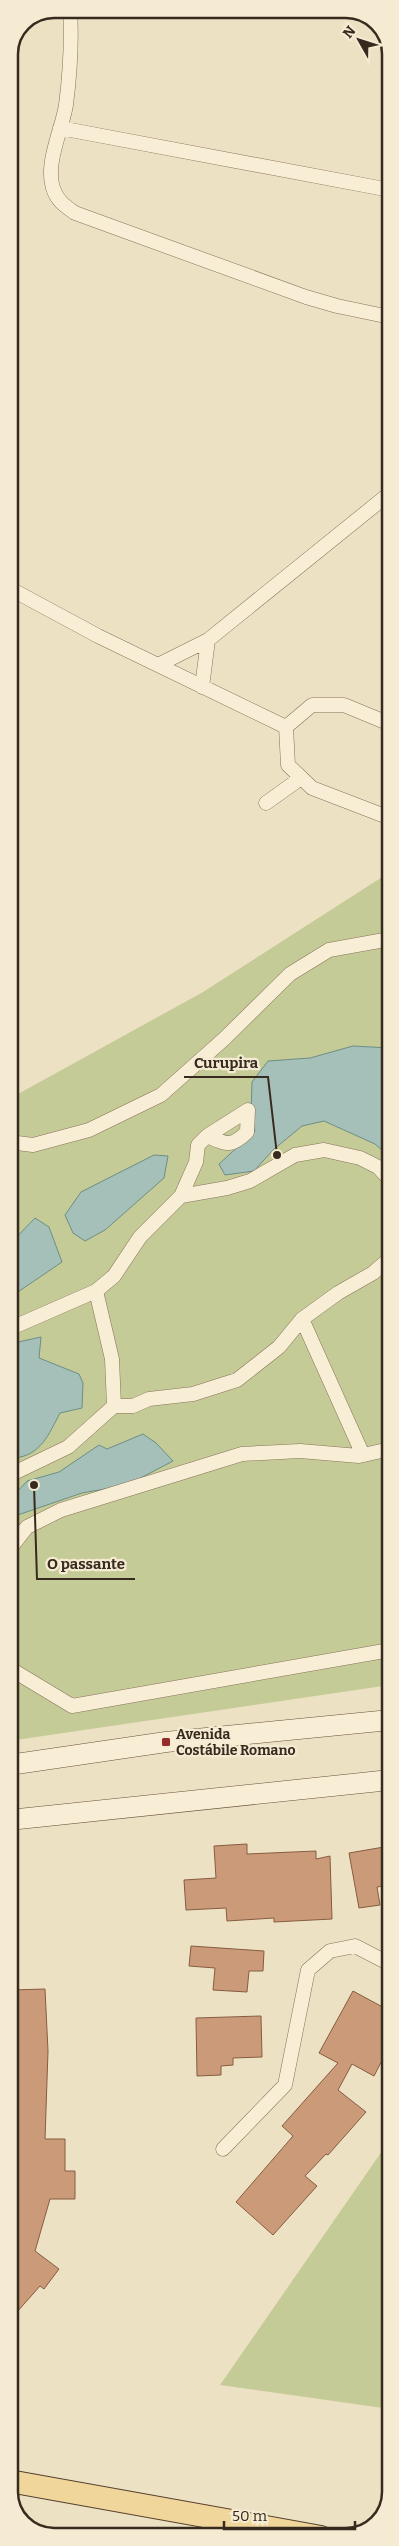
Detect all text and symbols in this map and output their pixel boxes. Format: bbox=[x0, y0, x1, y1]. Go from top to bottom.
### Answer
north arrow bbox=[334, 15, 384, 65]
text: N bbox=[339, 22, 359, 42]
callout: Curupira bbox=[184, 1047, 268, 1077]
text: Curupira bbox=[194, 1054, 259, 1072]
callout: O passante bbox=[37, 1549, 135, 1579]
text: O passante bbox=[47, 1555, 125, 1573]
place label: Avenida Costábile Romano bbox=[176, 1726, 295, 1759]
marker: Avenida Costábile Romano bbox=[160, 1736, 172, 1748]
scale bar bbox=[224, 2498, 355, 2530]
text: 50 m bbox=[232, 2507, 268, 2525]

